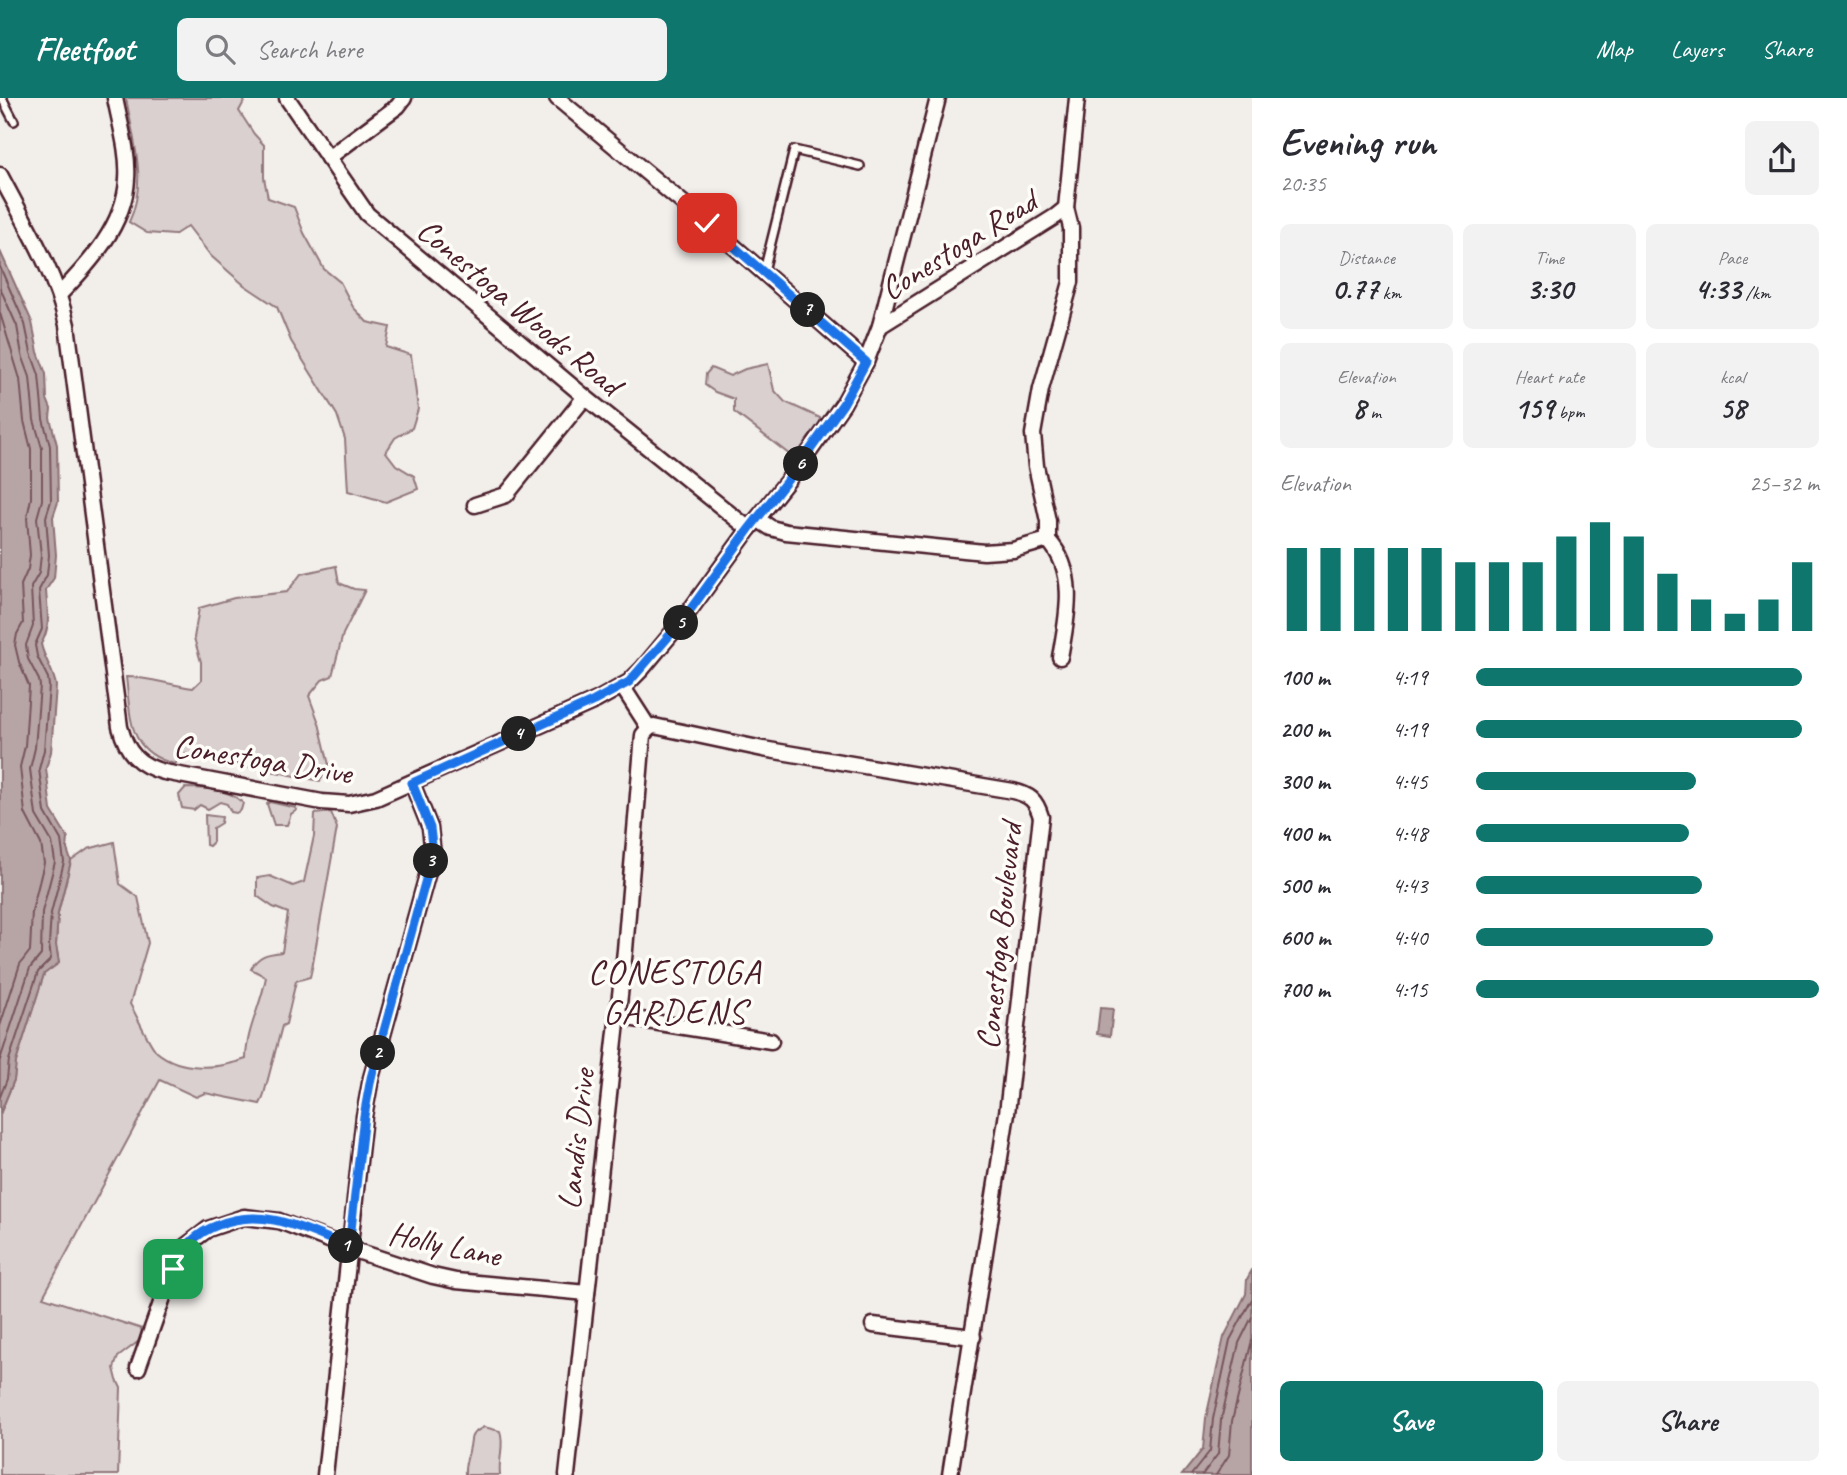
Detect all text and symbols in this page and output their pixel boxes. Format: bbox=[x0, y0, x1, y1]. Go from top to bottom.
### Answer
search box bbox=[177, 18, 667, 81]
text: Fleetfoot bbox=[35, 28, 135, 70]
icon: search bbox=[201, 30, 239, 68]
text: Search here bbox=[257, 33, 363, 66]
text: Map bbox=[1596, 34, 1633, 64]
text: Layers bbox=[1671, 34, 1724, 64]
text: Share bbox=[1762, 34, 1812, 64]
text: Evening run bbox=[1280, 119, 1436, 166]
button: share bbox=[1745, 121, 1819, 195]
text: 20:35 bbox=[1280, 169, 1326, 198]
street label: Conestoga Road bbox=[873, 178, 1049, 309]
pin bbox=[677, 193, 737, 253]
icon: check bbox=[688, 204, 726, 242]
street label: Conestoga Woods Road bbox=[408, 209, 634, 408]
text: Distance bbox=[1338, 246, 1395, 270]
text: Time bbox=[1535, 246, 1564, 270]
text: Pace bbox=[1718, 246, 1747, 270]
text: 0.77 bbox=[1332, 270, 1378, 308]
text: 3:30 bbox=[1526, 270, 1573, 308]
text: 4:33 bbox=[1695, 270, 1741, 308]
text: km bbox=[1378, 281, 1401, 305]
text: /km bbox=[1741, 281, 1770, 305]
pin: 7 bbox=[790, 292, 826, 328]
text: 7 bbox=[803, 297, 812, 321]
text: Elevation bbox=[1337, 365, 1396, 389]
text: Heart rate bbox=[1515, 365, 1584, 389]
text: kcal bbox=[1720, 365, 1745, 389]
text: 8 bbox=[1352, 389, 1366, 427]
text: 159 bbox=[1514, 389, 1554, 427]
text: 58 bbox=[1719, 389, 1746, 427]
text: m bbox=[1366, 400, 1381, 424]
text: bpm bbox=[1554, 400, 1585, 424]
pin: 6 bbox=[784, 446, 818, 482]
text: 6 bbox=[796, 451, 805, 475]
text: Elevation bbox=[1280, 469, 1351, 498]
text: 25–32 m bbox=[1749, 469, 1819, 498]
pin: 5 bbox=[664, 606, 698, 640]
text: 5 bbox=[676, 610, 685, 634]
text: 100 m bbox=[1280, 663, 1330, 692]
text: 4:19 bbox=[1392, 663, 1428, 692]
text: 200 m bbox=[1280, 715, 1330, 744]
text: 4:19 bbox=[1392, 715, 1428, 744]
pin: 4 bbox=[502, 716, 536, 752]
text: 4 bbox=[514, 721, 523, 745]
street label: Conestoga Drive bbox=[171, 724, 357, 794]
text: 300 m bbox=[1280, 767, 1330, 796]
text: 4:45 bbox=[1392, 767, 1428, 796]
street label: Conestoga Boulevard bbox=[966, 816, 1032, 1051]
text: 400 m bbox=[1280, 819, 1330, 848]
text: 4:48 bbox=[1392, 819, 1428, 848]
pin: 3 bbox=[414, 844, 448, 878]
text: 3 bbox=[426, 848, 435, 872]
text: 500 m bbox=[1280, 871, 1329, 900]
text: 4:43 bbox=[1392, 871, 1428, 900]
text: 600 m bbox=[1280, 923, 1330, 952]
text: 4:40 bbox=[1392, 923, 1428, 952]
district label: CONESTOGA GARDENS bbox=[588, 949, 762, 1034]
text: 700 m bbox=[1280, 975, 1330, 1004]
text: 4:15 bbox=[1392, 975, 1428, 1004]
pin: 2 bbox=[360, 1035, 396, 1070]
text: 2 bbox=[373, 1040, 382, 1064]
street label: Landis Drive bbox=[548, 1065, 604, 1211]
street label: Holly Lane bbox=[385, 1212, 507, 1277]
pin: 1 bbox=[328, 1228, 364, 1264]
text: 1 bbox=[341, 1233, 350, 1257]
pin bbox=[143, 1239, 203, 1299]
icon: arrive bbox=[154, 1250, 192, 1288]
button: Save bbox=[1280, 1381, 1543, 1461]
button: Share bbox=[1557, 1381, 1819, 1461]

